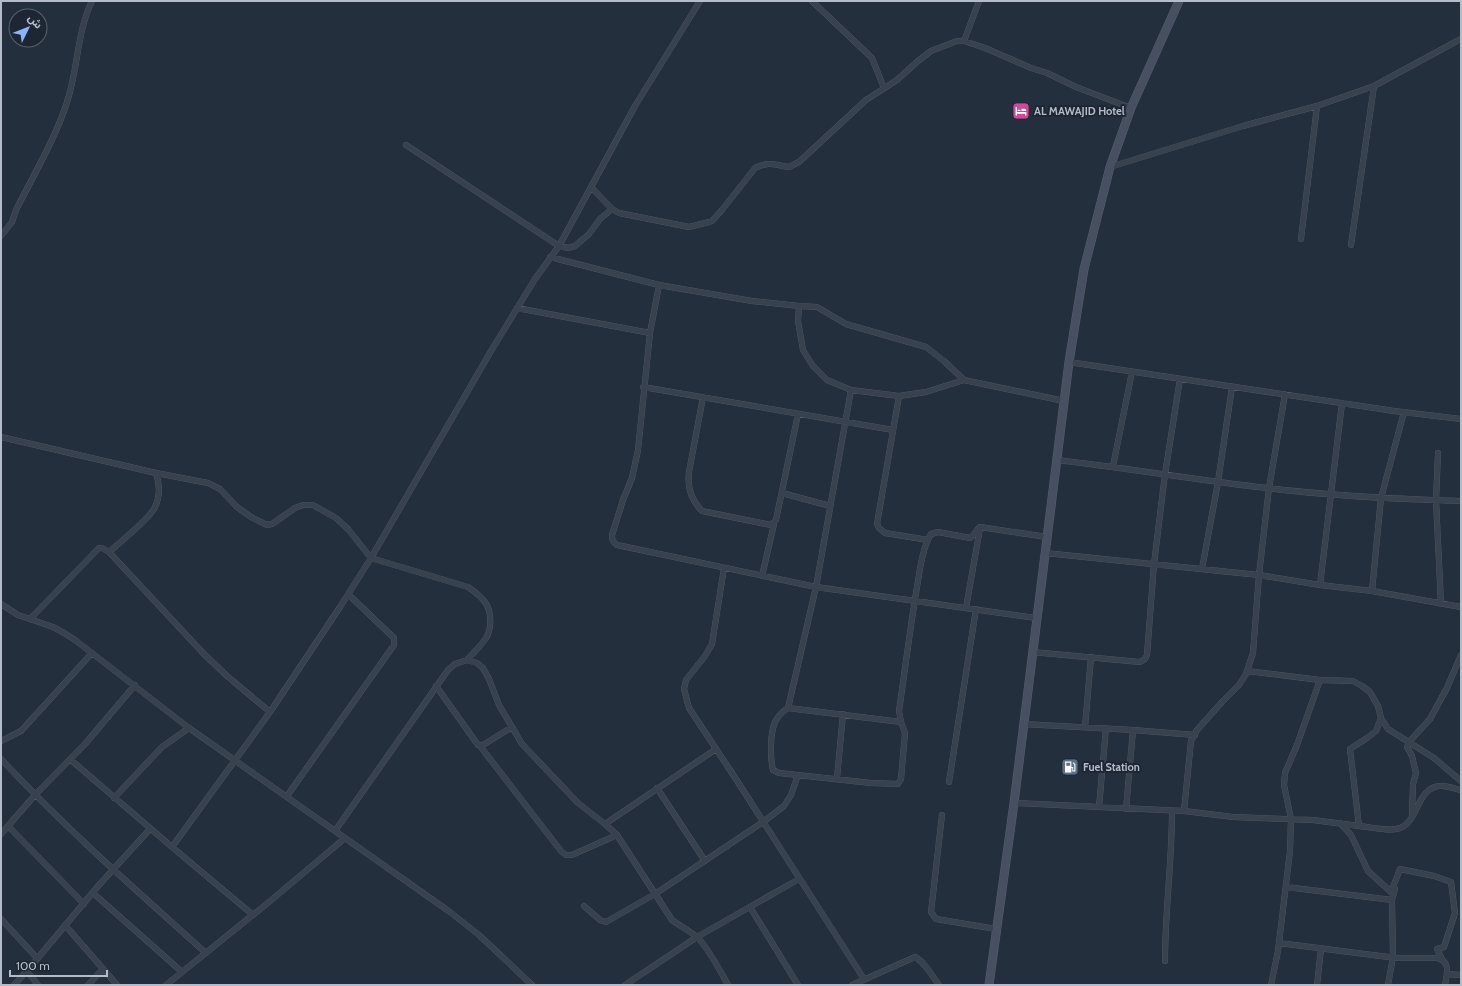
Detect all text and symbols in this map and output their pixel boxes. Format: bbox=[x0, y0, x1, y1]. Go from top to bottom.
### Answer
north arrow bbox=[8, 8, 48, 48]
text: ش bbox=[25, 11, 46, 31]
hotel icon: AL MAWAJID Hotel bbox=[1011, 101, 1031, 121]
place label: AL MAWAJID Hotel bbox=[1034, 104, 1125, 118]
fuel station icon: Fuel Station bbox=[1060, 757, 1080, 777]
place label: Fuel Station bbox=[1083, 760, 1140, 774]
scale bar bbox=[10, 952, 107, 978]
text: 100 m bbox=[16, 958, 50, 973]

